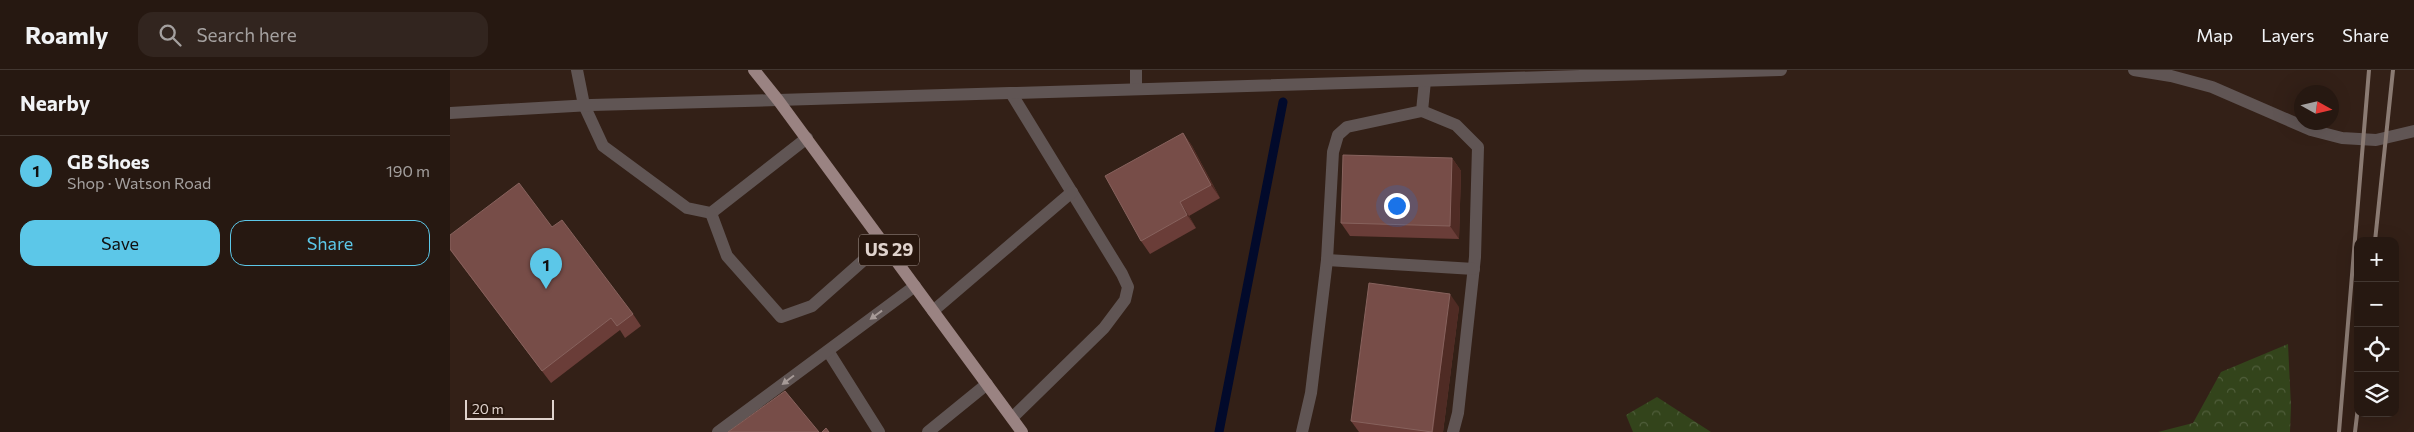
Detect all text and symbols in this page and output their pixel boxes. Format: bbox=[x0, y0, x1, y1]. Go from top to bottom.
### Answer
search box bbox=[138, 12, 488, 57]
text: Roamly bbox=[25, 20, 108, 49]
icon: search bbox=[156, 21, 184, 49]
text: Search here bbox=[196, 23, 297, 46]
text: Map bbox=[2196, 24, 2233, 46]
text: Layers bbox=[2261, 24, 2314, 46]
text: Share bbox=[2342, 24, 2389, 46]
north arrow bbox=[2294, 85, 2339, 130]
text: Nearby bbox=[20, 90, 90, 115]
text: GB Shoes bbox=[67, 150, 150, 173]
text: 1 bbox=[32, 161, 40, 180]
text: 190 m bbox=[386, 161, 430, 180]
text: Shop · Watson Road bbox=[67, 173, 211, 192]
your location bbox=[1384, 193, 1410, 219]
button: Save bbox=[20, 220, 220, 266]
button: Share bbox=[230, 220, 430, 266]
road number: US 29 bbox=[859, 234, 919, 266]
map controls bbox=[2354, 237, 2399, 417]
button: + bbox=[2354, 237, 2399, 282]
pin: 1 bbox=[530, 248, 562, 289]
button: − bbox=[2354, 282, 2399, 327]
one-way arrow bbox=[869, 310, 883, 320]
button: locate bbox=[2354, 327, 2399, 372]
button: layers bbox=[2354, 372, 2399, 417]
one-way arrow bbox=[782, 375, 795, 385]
scale bar bbox=[465, 397, 554, 420]
text: 20 m bbox=[472, 400, 504, 417]

